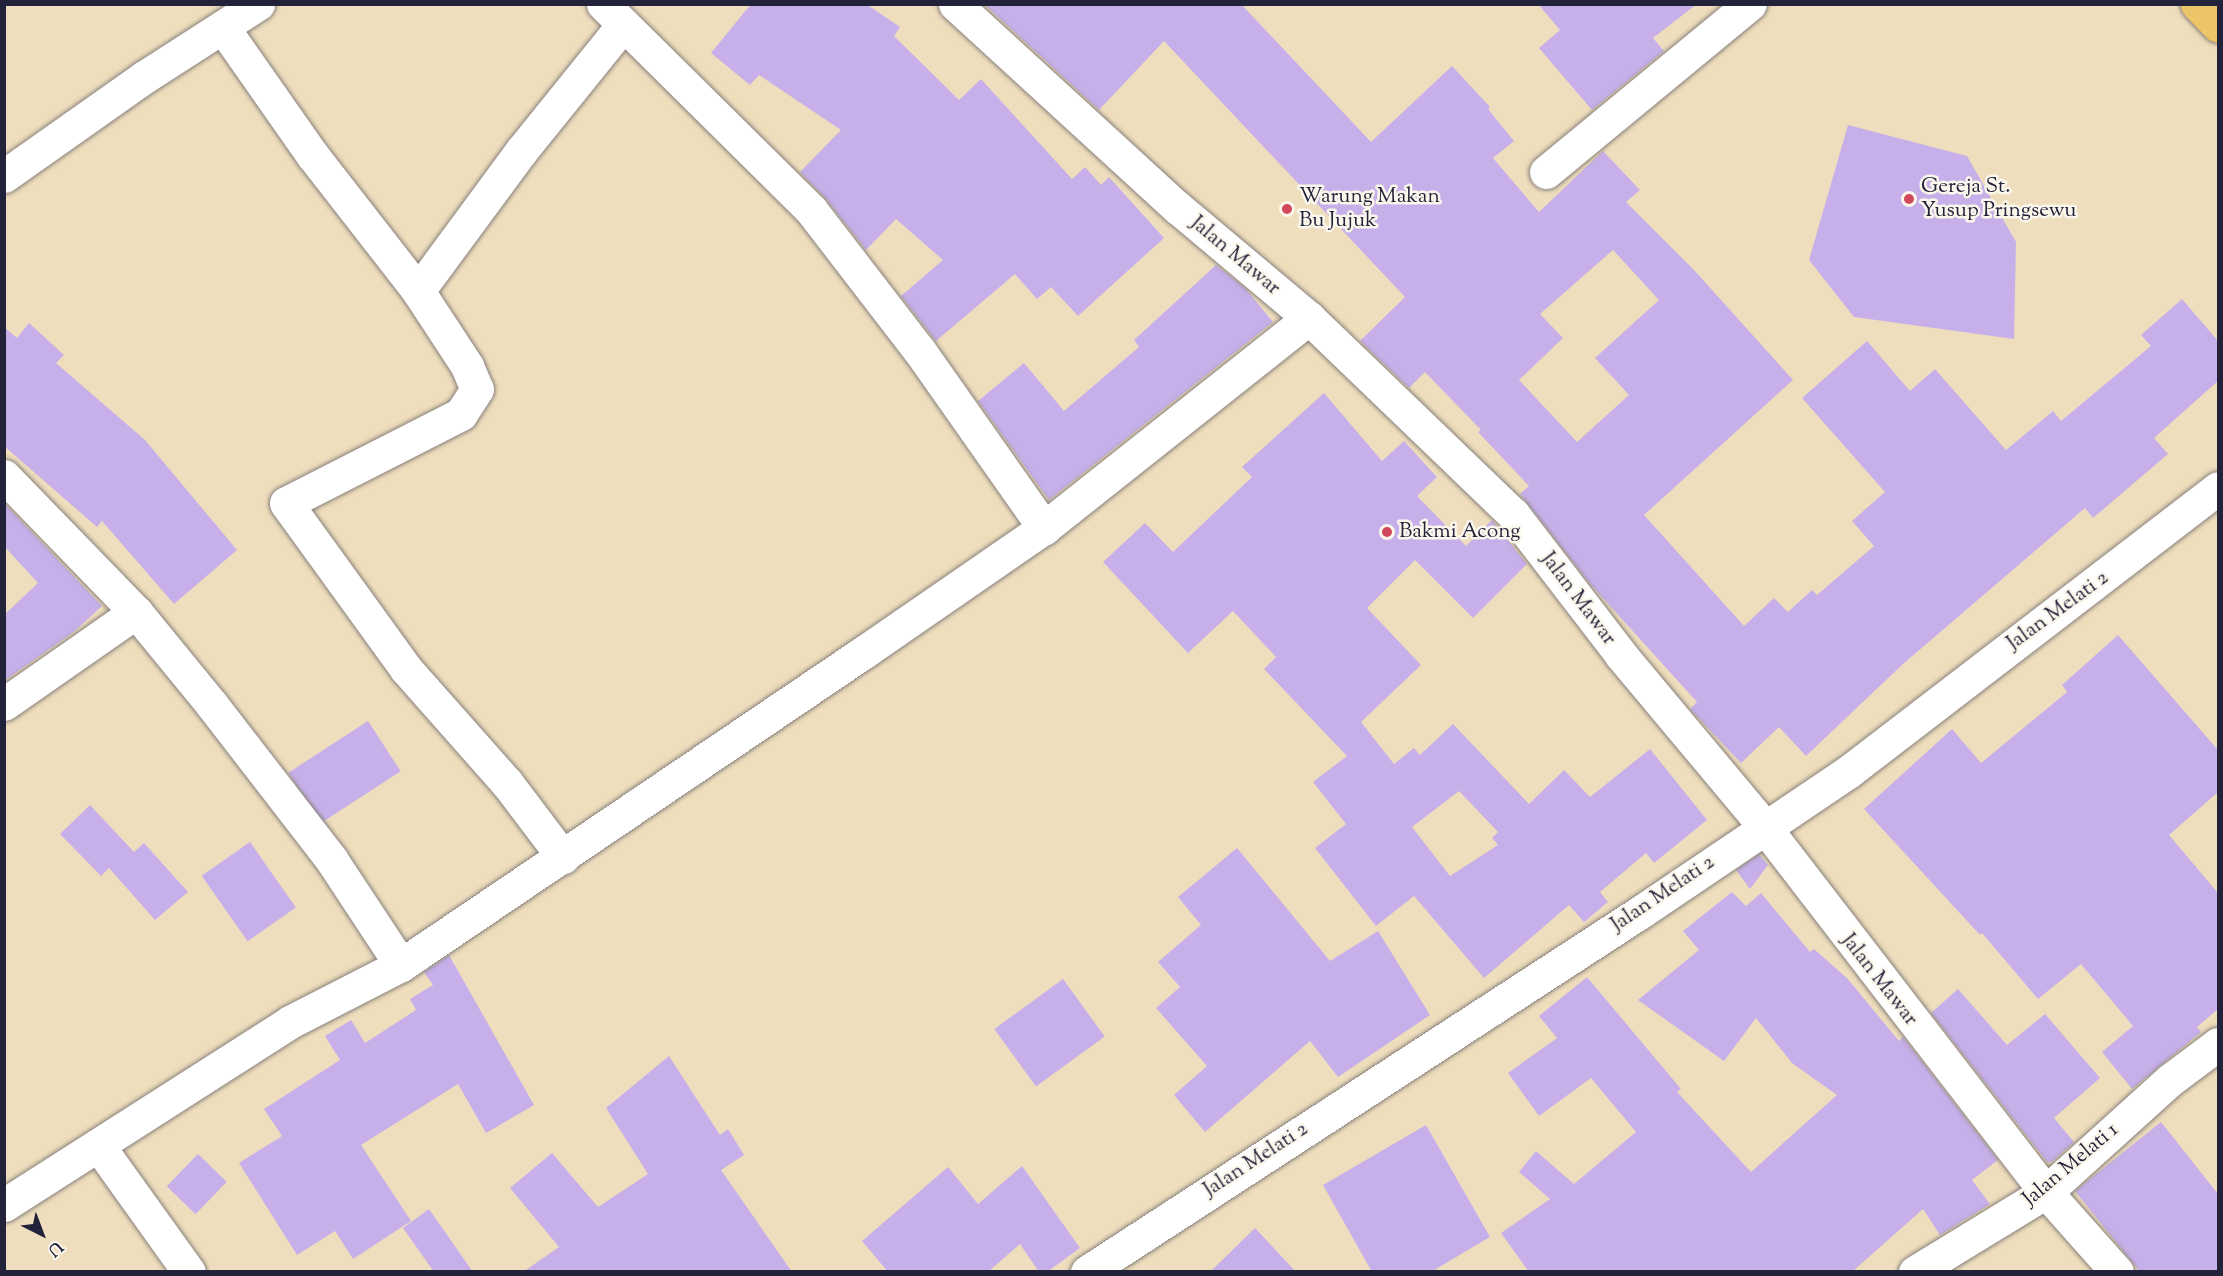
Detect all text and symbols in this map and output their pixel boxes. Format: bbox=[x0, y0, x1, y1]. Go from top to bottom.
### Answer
place label: Gereja St. Yusup Pringsewu bbox=[1921, 174, 2076, 224]
place label: Warung Makan Bu Jujuk bbox=[1299, 184, 1440, 234]
marker: Gereja St. Yusup Pringsewu bbox=[1902, 192, 1916, 206]
marker: Warung Makan Bu Jujuk bbox=[1280, 202, 1294, 216]
street label: Jalan Mawar bbox=[1185, 211, 1285, 301]
place label: Bakmi Acong bbox=[1399, 519, 1521, 545]
marker: Bakmi Acong bbox=[1380, 525, 1394, 539]
street label: Jalan Mawar bbox=[1535, 548, 1621, 650]
street label: Jalan Melati 2 bbox=[2002, 566, 2114, 656]
street label: Jalan Melati 2 bbox=[1606, 850, 1720, 938]
street label: Jalan Mawar bbox=[1835, 929, 1923, 1031]
street label: Jalan Melati 2 bbox=[1199, 1117, 1313, 1203]
street label: Jalan Melati 1 bbox=[2018, 1118, 2124, 1212]
north arrow bbox=[12, 1204, 72, 1264]
text: U bbox=[42, 1235, 67, 1261]

